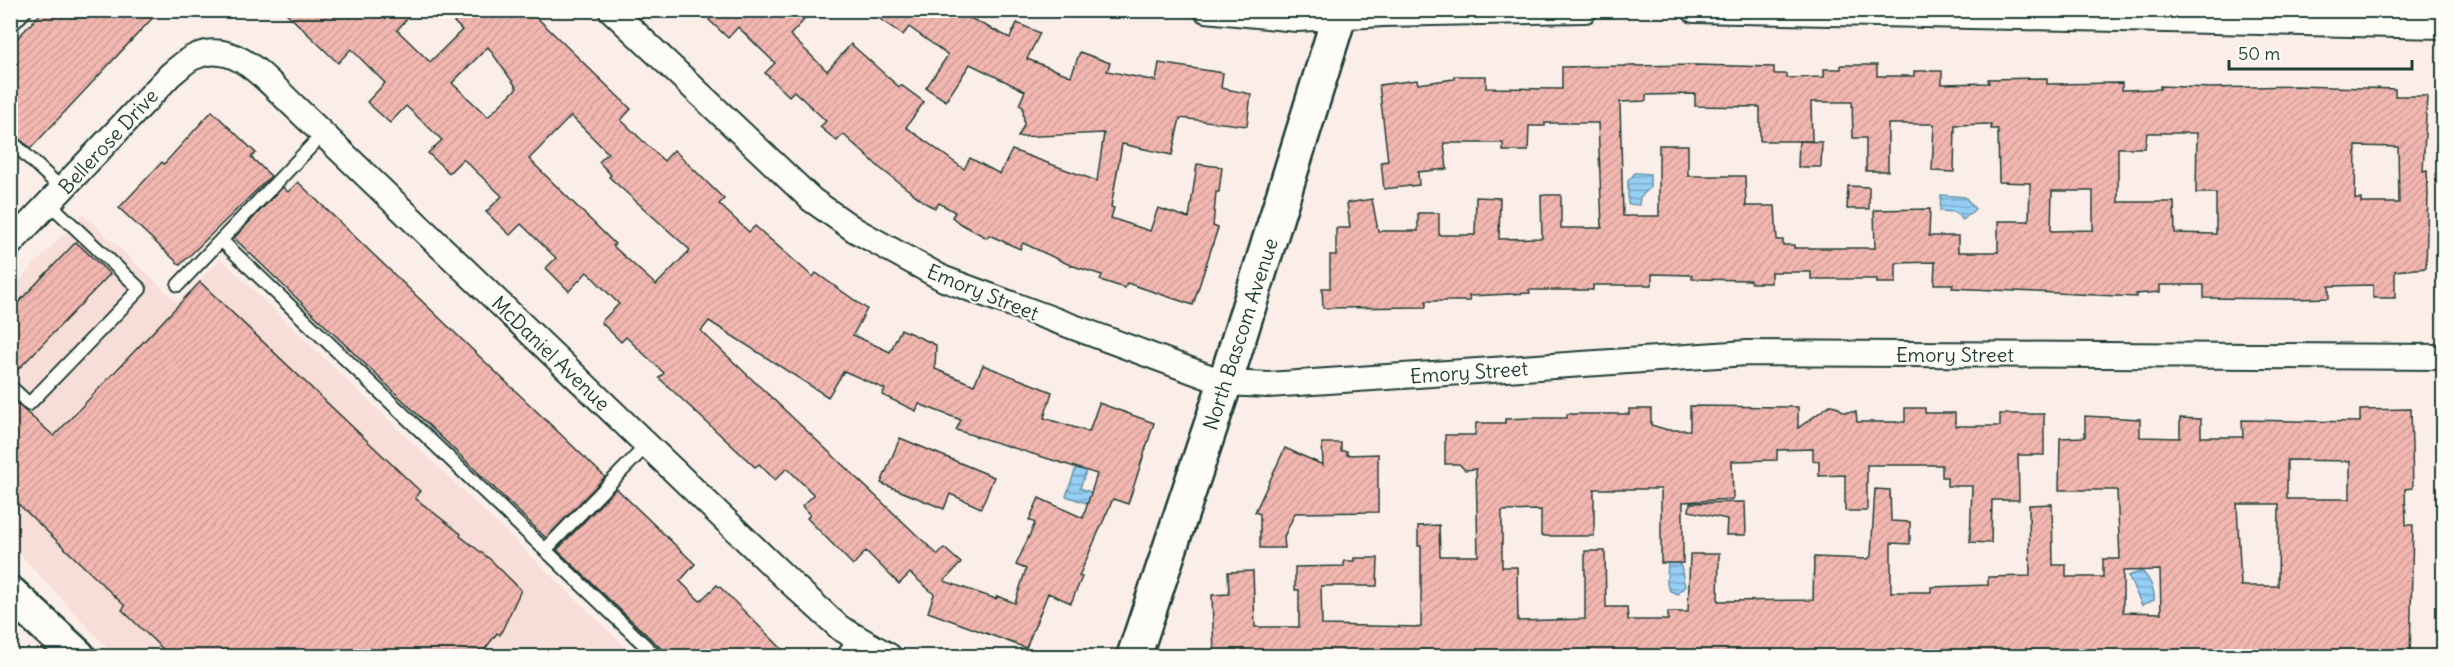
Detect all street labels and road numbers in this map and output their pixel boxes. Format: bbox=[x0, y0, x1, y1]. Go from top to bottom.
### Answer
street label: Bellerose Drive bbox=[53, 83, 163, 199]
street label: North Bascom Avenue bbox=[1197, 235, 1283, 433]
street label: Emory Street bbox=[924, 258, 1043, 326]
street label: McDaniel Avenue bbox=[487, 290, 615, 416]
street label: Emory Street bbox=[1896, 342, 2014, 367]
street label: Emory Street bbox=[1409, 355, 1529, 389]

